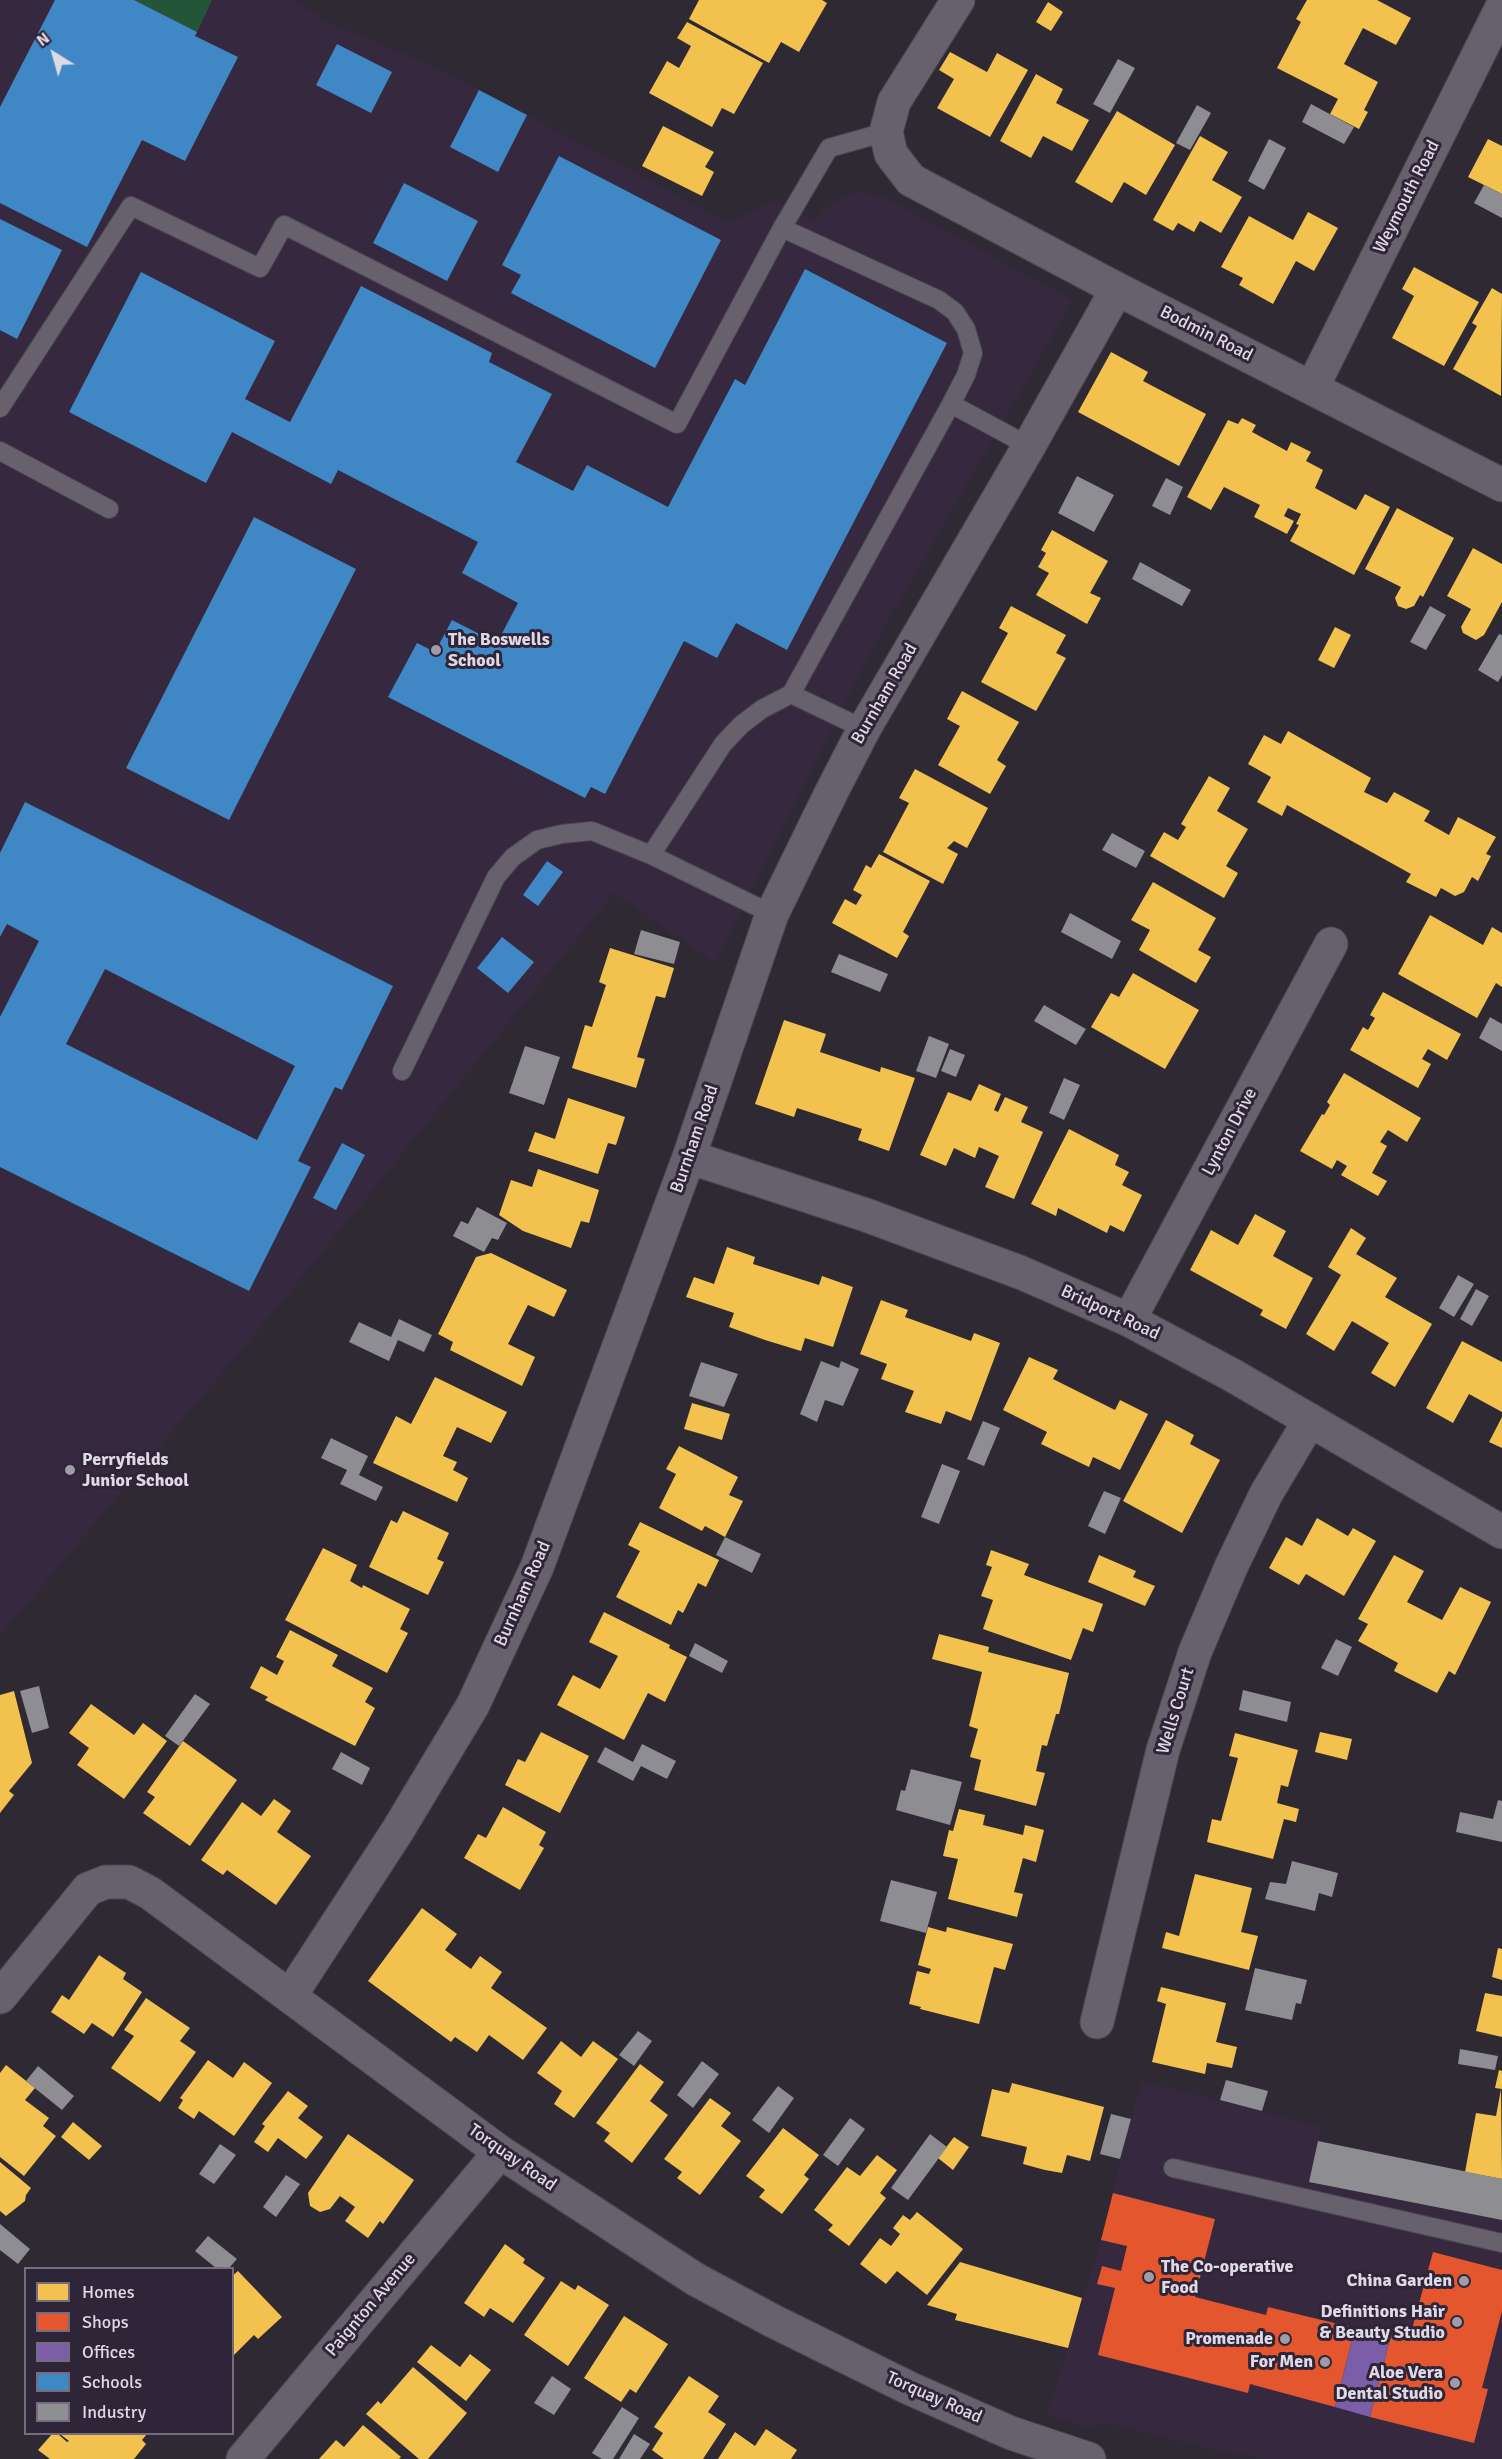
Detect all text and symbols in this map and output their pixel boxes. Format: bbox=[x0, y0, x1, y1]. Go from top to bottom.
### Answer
north arrow bbox=[24, 24, 84, 84]
text: N bbox=[33, 28, 54, 51]
street label: Weymouth Road bbox=[1369, 137, 1445, 257]
street label: Bodmin Road bbox=[1156, 301, 1256, 367]
place label: The Boswells School bbox=[448, 629, 550, 672]
street label: Burnham Road bbox=[847, 640, 923, 748]
marker: The Boswells School bbox=[429, 643, 443, 657]
street label: Burnham Road bbox=[666, 1082, 724, 1196]
street label: Lynton Drive bbox=[1198, 1084, 1262, 1180]
street label: Bridport Road bbox=[1057, 1281, 1163, 1345]
place label: Perryfields Junior School bbox=[82, 1449, 189, 1492]
marker: Perryfields Junior School bbox=[63, 1463, 77, 1477]
street label: Burnham Road bbox=[490, 1538, 556, 1650]
street label: Wells Court bbox=[1153, 1665, 1199, 1757]
street label: Torquay Road bbox=[464, 2120, 560, 2196]
street label: Paignton Avenue bbox=[321, 2249, 421, 2361]
place label: The Co-operative Food bbox=[1161, 2256, 1293, 2298]
legend bbox=[24, 2267, 234, 2435]
marker: The Co-operative Food bbox=[1142, 2270, 1156, 2284]
place label: China Garden bbox=[1346, 2270, 1452, 2292]
marker: China Garden bbox=[1457, 2274, 1471, 2288]
text: Homes bbox=[82, 2281, 135, 2303]
place label: Definitions Hair & Beauty Studio bbox=[1319, 2301, 1445, 2344]
text: Shops bbox=[82, 2311, 129, 2333]
marker: Definitions Hair & Beauty Studio bbox=[1450, 2315, 1464, 2329]
place label: Promenade bbox=[1185, 2328, 1273, 2350]
marker: Promenade bbox=[1278, 2332, 1292, 2346]
text: Offices bbox=[82, 2341, 135, 2363]
place label: For Men bbox=[1250, 2351, 1313, 2373]
marker: For Men bbox=[1318, 2355, 1332, 2369]
place label: Aloe Vera Dental Studio bbox=[1336, 2362, 1443, 2404]
street label: Torquay Road bbox=[883, 2367, 985, 2429]
text: Schools bbox=[82, 2371, 142, 2393]
marker: Aloe Vera Dental Studio bbox=[1448, 2376, 1462, 2390]
text: Industry bbox=[82, 2401, 146, 2423]

